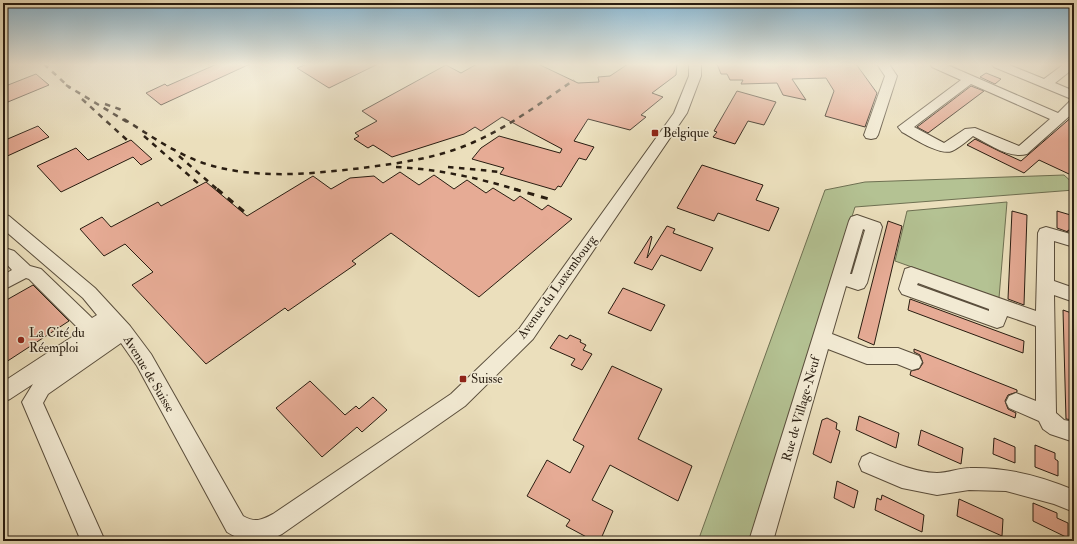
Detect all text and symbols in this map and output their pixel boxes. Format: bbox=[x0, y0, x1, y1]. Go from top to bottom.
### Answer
place label: Belgique bbox=[663, 125, 710, 141]
marker: Belgique bbox=[650, 128, 660, 138]
street label: Avenue du Luxembourg bbox=[513, 232, 600, 343]
place label: La Cité du Réemploi bbox=[29, 325, 85, 357]
street label: Avenue de Suisse bbox=[119, 332, 178, 416]
marker: La Cité du Réemploi bbox=[16, 335, 26, 345]
street label: Rue de Village-Neuf bbox=[778, 353, 824, 463]
place label: Suisse bbox=[471, 371, 503, 387]
marker: Suisse bbox=[458, 374, 468, 384]

